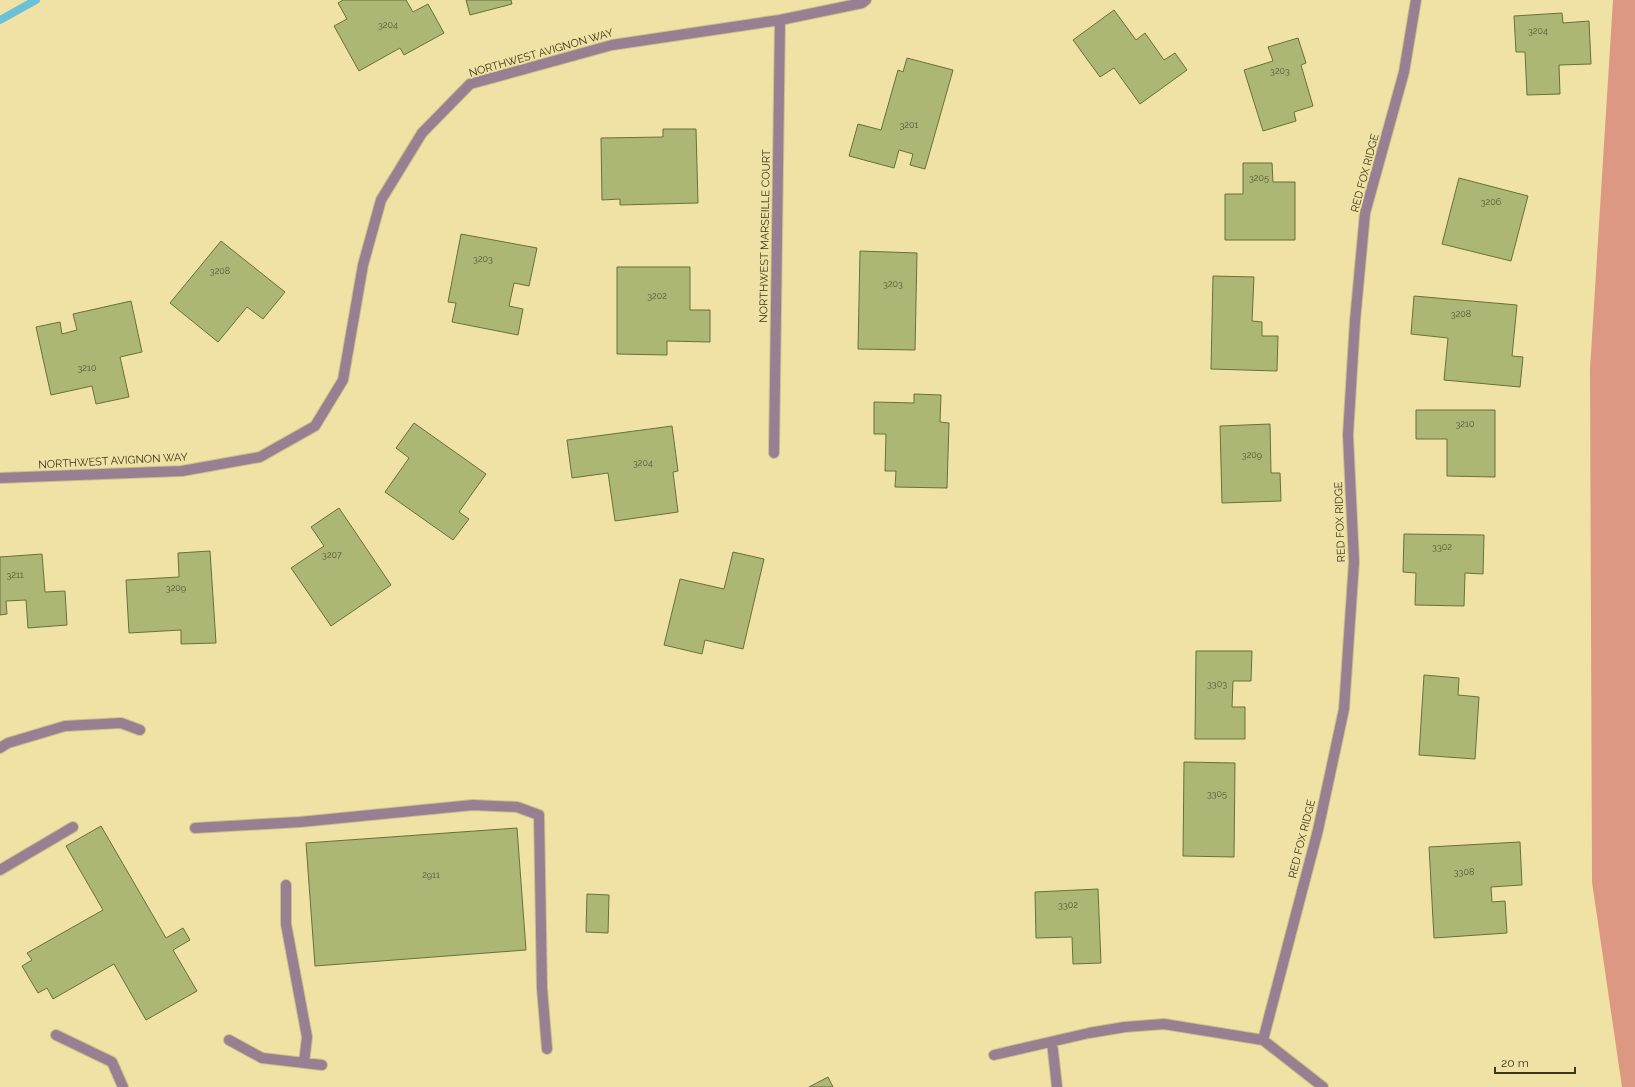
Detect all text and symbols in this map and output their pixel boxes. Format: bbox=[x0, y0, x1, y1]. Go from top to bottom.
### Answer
house number: 3204 bbox=[378, 20, 398, 30]
street label: NORTHWEST AVIGNON WAY bbox=[467, 26, 615, 80]
house number: 3204 bbox=[1528, 26, 1548, 36]
house number: 3203 bbox=[1270, 66, 1290, 76]
house number: 3201 bbox=[900, 120, 919, 130]
street label: RED FOX RIDGE bbox=[1348, 132, 1382, 214]
street label: NORTHWEST MARSEILLE COURT bbox=[757, 149, 773, 323]
house number: 3205 bbox=[1249, 173, 1269, 183]
house number: 3206 bbox=[1481, 197, 1502, 207]
house number: 3203 bbox=[473, 254, 493, 264]
house number: 3208 bbox=[210, 266, 230, 276]
house number: 3203 bbox=[883, 279, 903, 289]
house number: 3202 bbox=[647, 291, 667, 301]
house number: 3208 bbox=[1451, 309, 1471, 319]
house number: 3210 bbox=[78, 363, 97, 373]
house number: 3210 bbox=[1456, 419, 1475, 429]
house number: 3209 bbox=[1242, 450, 1262, 460]
street label: NORTHWEST AVIGNON WAY bbox=[38, 451, 188, 471]
house number: 3204 bbox=[633, 458, 653, 468]
street label: RED FOX RIDGE bbox=[1332, 481, 1348, 563]
house number: 3302 bbox=[1432, 542, 1452, 552]
house number: 3207 bbox=[322, 550, 342, 560]
house number: 3211 bbox=[6, 570, 24, 580]
house number: 3209 bbox=[166, 583, 186, 593]
house number: 3303 bbox=[1207, 679, 1227, 689]
house number: 3305 bbox=[1207, 789, 1227, 799]
street label: RED FOX RIDGE bbox=[1286, 798, 1318, 880]
house number: 3308 bbox=[1454, 867, 1474, 877]
house number: 2911 bbox=[422, 870, 440, 880]
house number: 3302 bbox=[1058, 900, 1078, 910]
scale bar bbox=[1495, 1049, 1575, 1075]
text: 20 m bbox=[1501, 1056, 1529, 1070]

